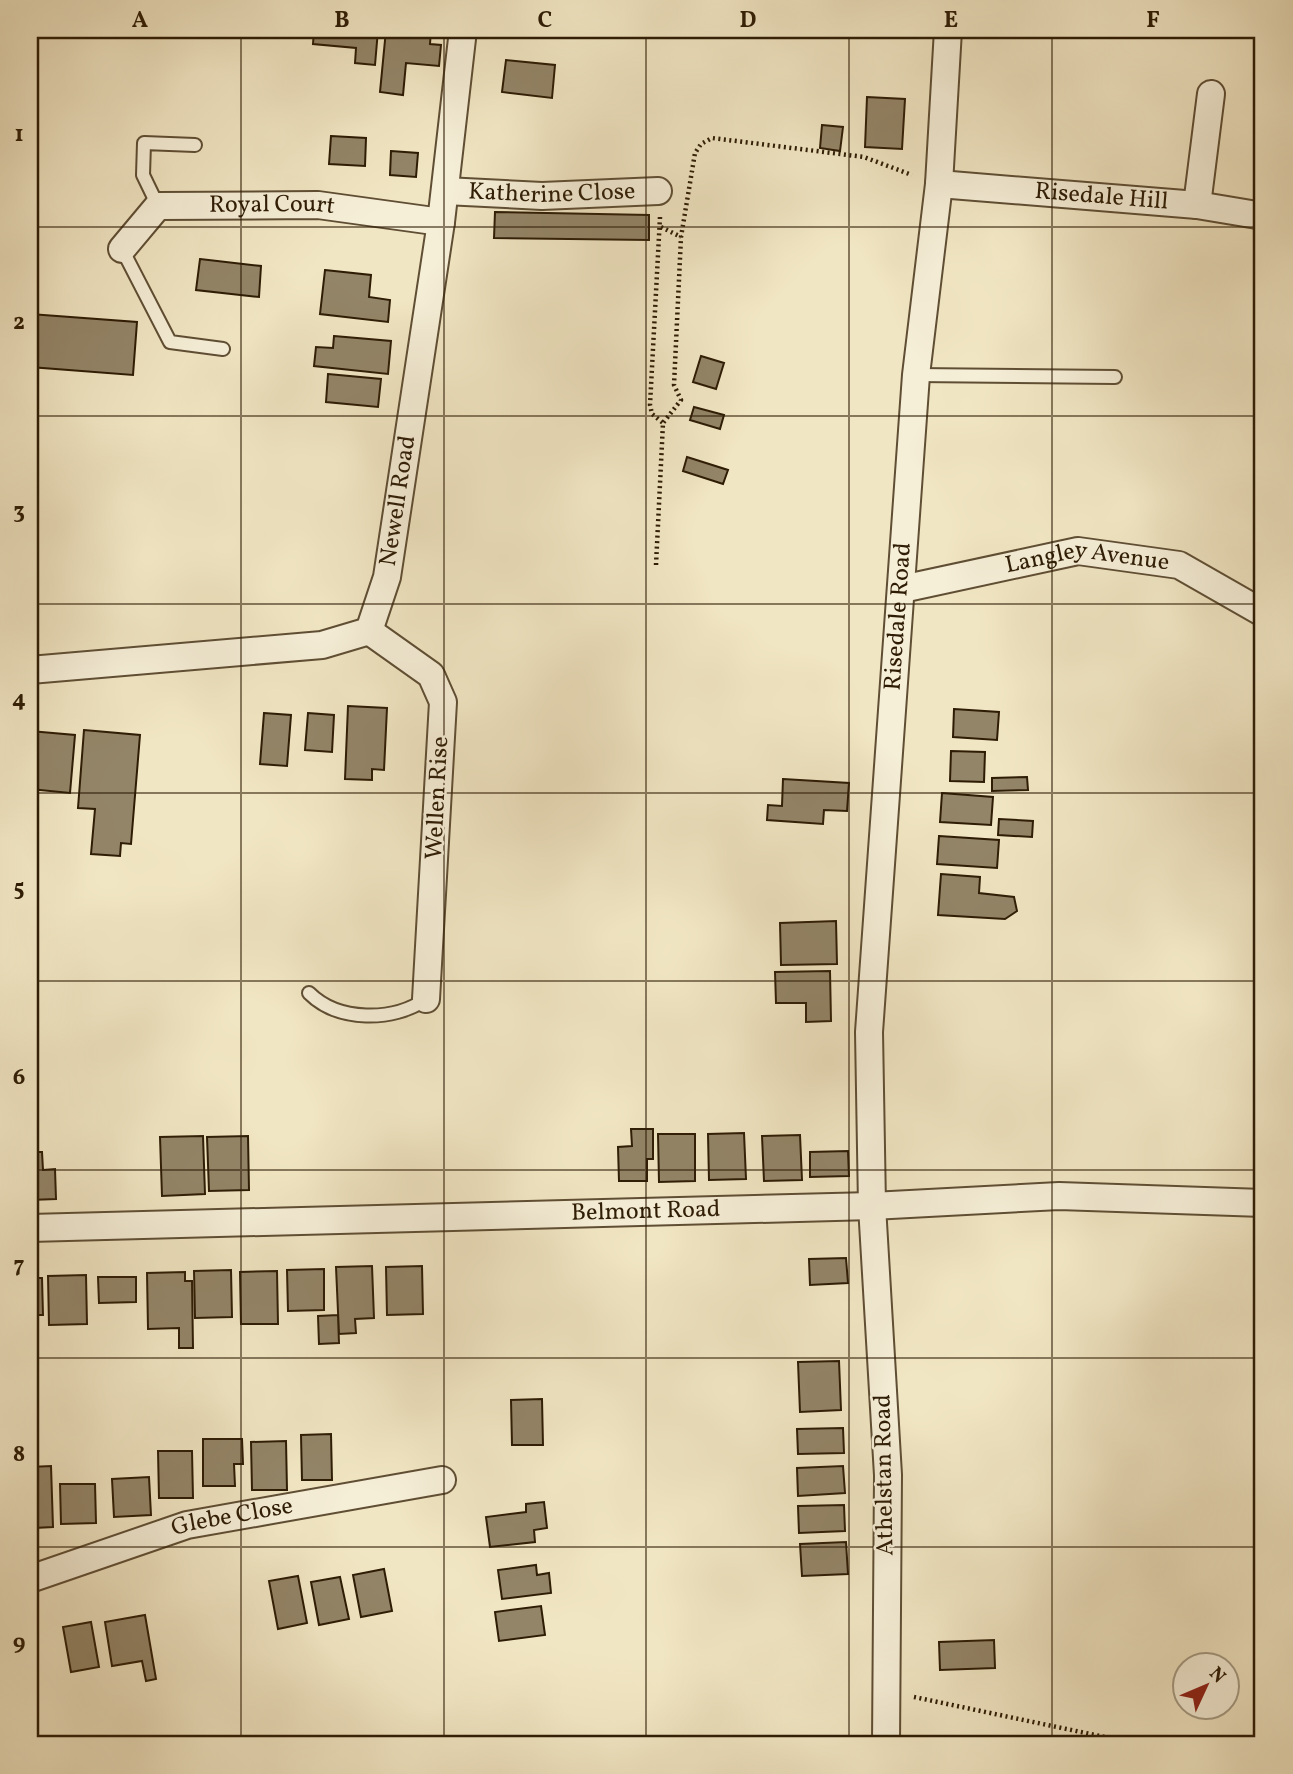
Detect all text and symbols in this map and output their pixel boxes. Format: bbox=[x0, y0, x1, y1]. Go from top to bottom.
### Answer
text: A bbox=[132, 5, 148, 37]
text: B bbox=[334, 5, 350, 37]
text: C bbox=[538, 5, 552, 37]
text: D bbox=[740, 5, 757, 37]
text: E bbox=[944, 5, 958, 37]
text: F bbox=[1146, 5, 1160, 37]
text: 1 bbox=[14, 119, 24, 151]
street label: Katherine Close bbox=[468, 175, 636, 213]
street label: Risedale Hill bbox=[1033, 175, 1170, 220]
street label: Royal Court bbox=[209, 188, 337, 224]
text: 2 bbox=[13, 307, 25, 339]
street label: Newell Road bbox=[372, 433, 425, 569]
text: 3 bbox=[13, 496, 25, 528]
street label: Langley Avenue bbox=[1002, 534, 1171, 583]
street label: Risedale Road bbox=[876, 541, 921, 692]
text: 4 bbox=[12, 684, 26, 716]
street label: Wellen Rise bbox=[418, 735, 458, 861]
text: 5 bbox=[13, 873, 25, 905]
text: 6 bbox=[13, 1062, 25, 1094]
street label: Belmont Road bbox=[571, 1193, 721, 1231]
text: 7 bbox=[14, 1250, 25, 1282]
street label: Athelstan Road bbox=[867, 1394, 903, 1556]
text: 8 bbox=[13, 1439, 25, 1471]
street label: Glebe Close bbox=[167, 1490, 296, 1546]
text: 9 bbox=[13, 1627, 25, 1659]
north arrow bbox=[1170, 1652, 1240, 1722]
text: N bbox=[1203, 1662, 1231, 1690]

